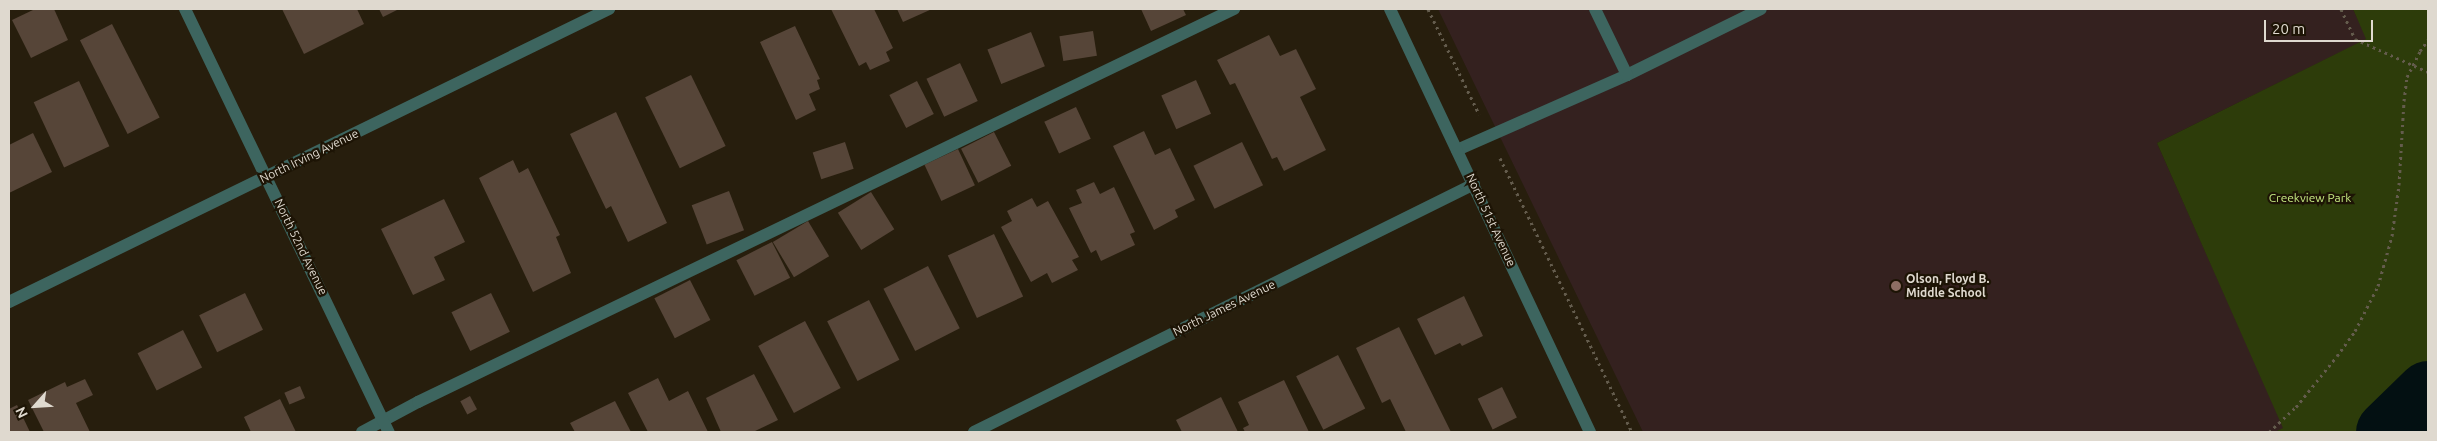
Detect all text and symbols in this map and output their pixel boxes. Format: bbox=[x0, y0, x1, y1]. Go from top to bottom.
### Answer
scale bar bbox=[2267, 10, 2376, 42]
text: 20 m bbox=[2272, 20, 2305, 37]
street label: North Irving Avenue bbox=[257, 126, 361, 186]
street label: North 51st Avenue bbox=[1463, 171, 1519, 269]
park label: Creekview Park bbox=[2269, 191, 2351, 205]
street label: North 52nd Avenue bbox=[272, 197, 330, 297]
place label: Olson, Floyd B. Middle School bbox=[1906, 272, 1989, 300]
street label: North James Avenue bbox=[1171, 277, 1277, 339]
marker: Olson, Floyd B. Middle School bbox=[1890, 280, 1902, 292]
north arrow bbox=[10, 381, 60, 431]
text: N bbox=[12, 404, 31, 421]

